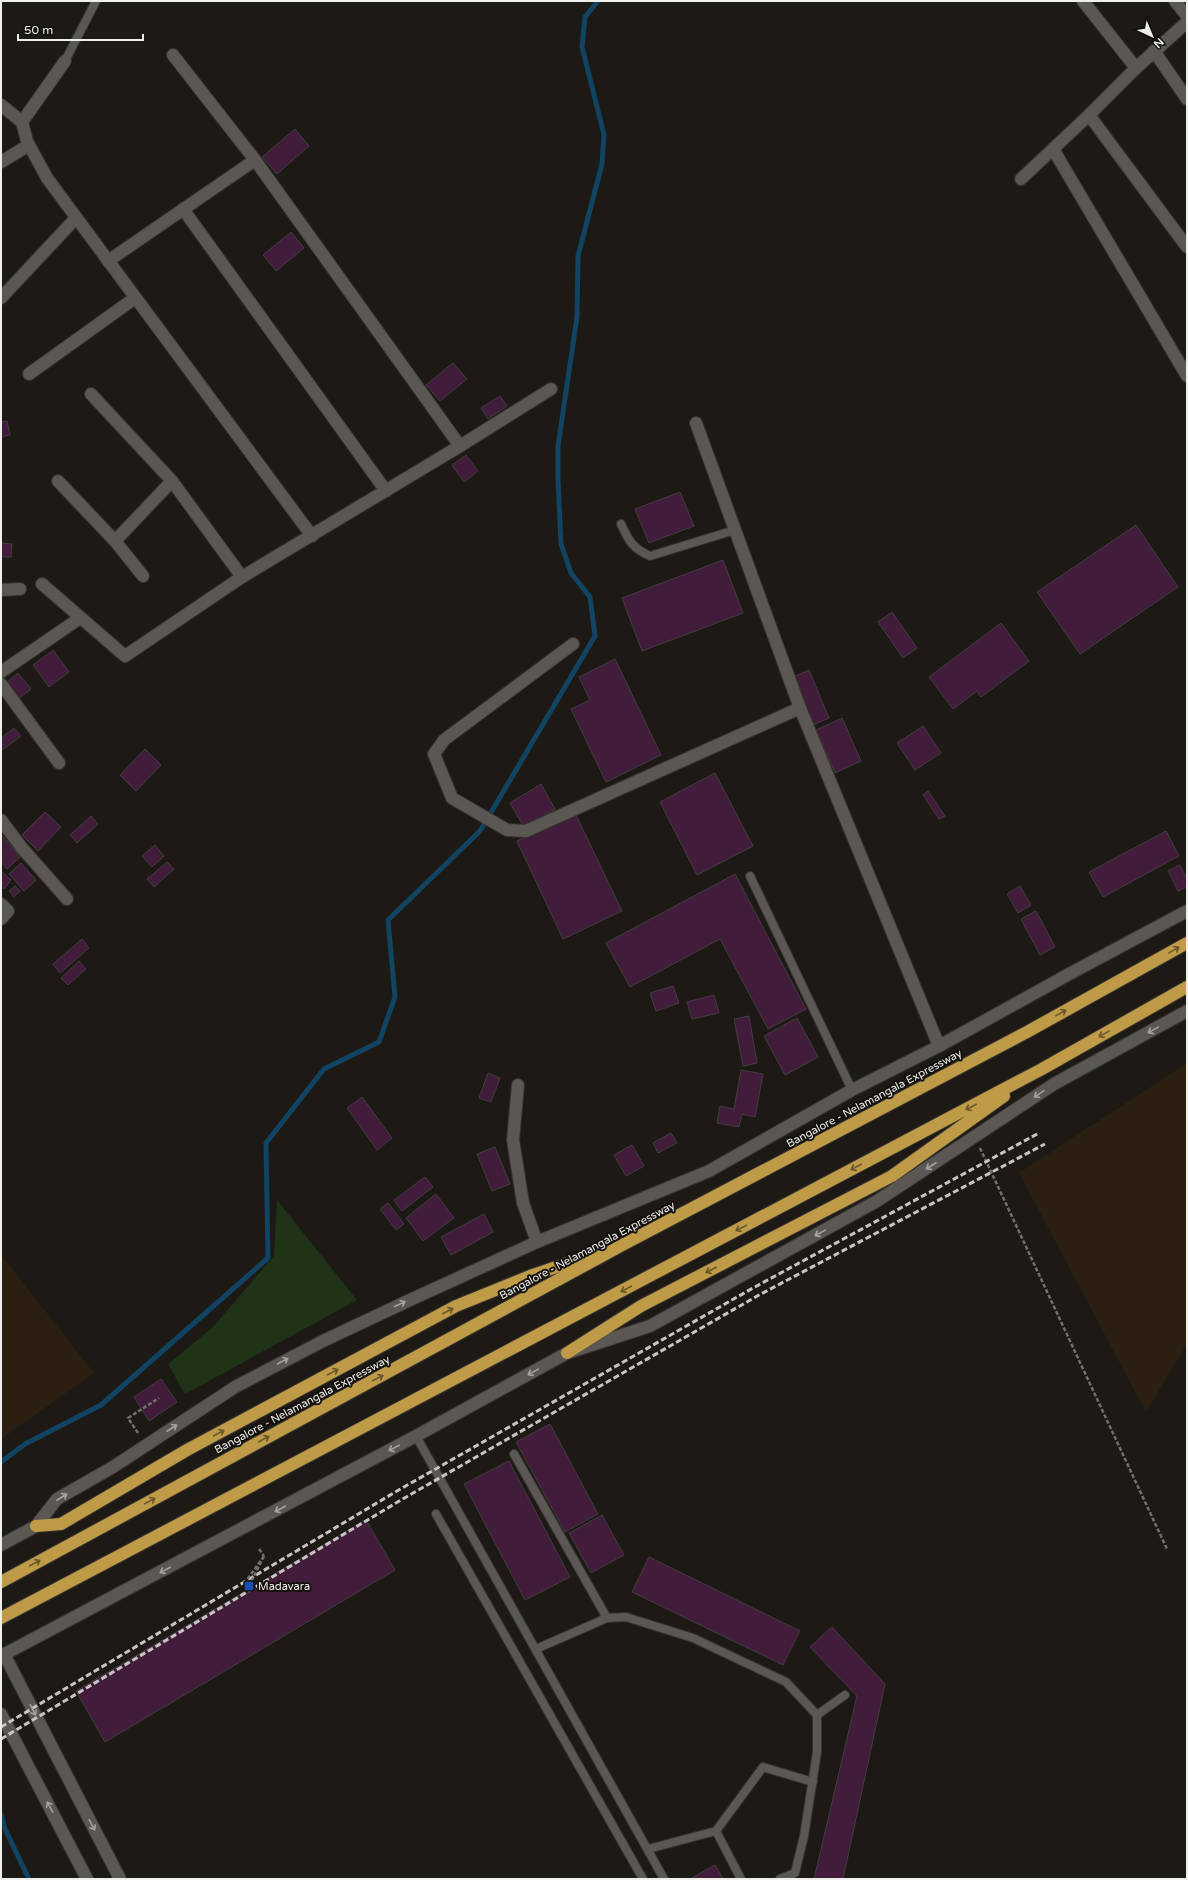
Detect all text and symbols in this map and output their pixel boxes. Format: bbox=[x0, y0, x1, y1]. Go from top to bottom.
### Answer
scale bar bbox=[18, 16, 143, 42]
north arrow bbox=[1132, 16, 1172, 56]
text: 50 m bbox=[24, 23, 53, 37]
text: N bbox=[1151, 35, 1166, 51]
one-way arrow bbox=[1168, 946, 1180, 953]
one-way arrow bbox=[1055, 1009, 1067, 1016]
one-way arrow bbox=[1147, 1027, 1159, 1034]
one-way arrow bbox=[1098, 1030, 1110, 1038]
street label: Bangalore - Nelamangala Expressway bbox=[784, 1047, 964, 1150]
one-way arrow bbox=[1034, 1089, 1045, 1098]
one-way arrow bbox=[965, 1103, 977, 1111]
one-way arrow bbox=[925, 1162, 937, 1170]
one-way arrow bbox=[850, 1164, 862, 1172]
street label: Bangalore - Nelamangala Expressway bbox=[497, 1199, 677, 1302]
one-way arrow bbox=[735, 1225, 747, 1232]
one-way arrow bbox=[814, 1229, 826, 1237]
one-way arrow bbox=[705, 1267, 717, 1274]
one-way arrow bbox=[620, 1285, 632, 1293]
one-way arrow bbox=[394, 1300, 406, 1307]
one-way arrow bbox=[442, 1306, 454, 1314]
street label: Bangalore - Nelamangala Expressway bbox=[212, 1353, 392, 1456]
one-way arrow bbox=[277, 1357, 289, 1365]
one-way arrow bbox=[327, 1368, 339, 1375]
one-way arrow bbox=[527, 1368, 539, 1376]
one-way arrow bbox=[372, 1373, 384, 1381]
one-way arrow bbox=[166, 1424, 178, 1432]
one-way arrow bbox=[212, 1429, 224, 1436]
one-way arrow bbox=[258, 1435, 270, 1443]
one-way arrow bbox=[389, 1444, 401, 1452]
one-way arrow bbox=[56, 1492, 67, 1501]
one-way arrow bbox=[143, 1497, 155, 1505]
one-way arrow bbox=[274, 1506, 286, 1513]
one-way arrow bbox=[29, 1559, 41, 1567]
one-way arrow bbox=[159, 1567, 171, 1574]
marker: Madavara bbox=[243, 1580, 255, 1592]
place label: Madavara bbox=[258, 1580, 310, 1593]
one-way arrow bbox=[29, 1704, 37, 1716]
one-way arrow bbox=[46, 1801, 53, 1813]
one-way arrow bbox=[89, 1819, 97, 1831]

